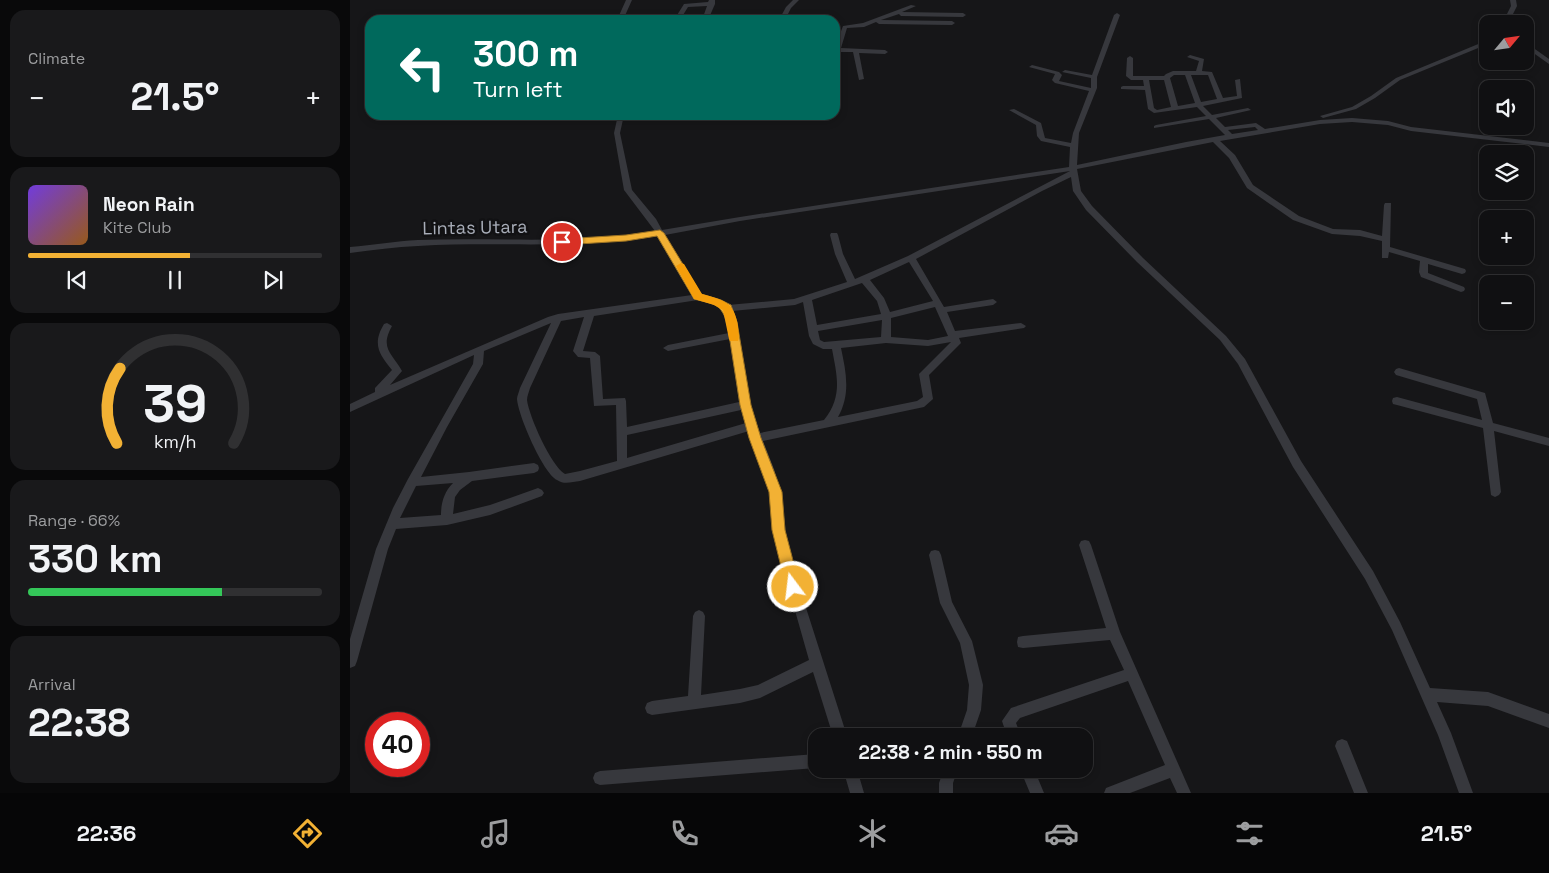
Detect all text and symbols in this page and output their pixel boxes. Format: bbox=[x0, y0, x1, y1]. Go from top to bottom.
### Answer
north arrow bbox=[1479, 15, 1534, 70]
map controls bbox=[1479, 15, 1534, 330]
text: 300 m bbox=[473, 32, 578, 76]
icon: left bbox=[390, 35, 455, 100]
text: Climate bbox=[28, 48, 85, 69]
text: 21.5° bbox=[131, 73, 219, 121]
text: Turn left bbox=[473, 75, 563, 103]
text: − bbox=[28, 80, 45, 116]
text: + bbox=[305, 80, 322, 116]
button: sound bbox=[1479, 80, 1534, 135]
button: layers bbox=[1479, 145, 1534, 200]
text: Neon Rain bbox=[103, 192, 195, 217]
button: + bbox=[1479, 210, 1534, 265]
street label: Lintas Utara bbox=[422, 215, 528, 239]
text: Kite Club bbox=[103, 217, 172, 238]
pin bbox=[541, 221, 583, 263]
icon: arrive bbox=[548, 228, 576, 256]
icon: previous bbox=[63, 266, 91, 294]
icon: pause bbox=[161, 266, 189, 294]
icon: next bbox=[259, 266, 287, 294]
button: − bbox=[1479, 275, 1534, 330]
text: 39 bbox=[143, 371, 207, 437]
text: km/h bbox=[154, 430, 196, 453]
text: Range · 66% bbox=[28, 510, 120, 531]
text: 330 km bbox=[28, 535, 162, 583]
position arrow bbox=[766, 560, 818, 612]
text: Arrival bbox=[28, 674, 76, 695]
text: 22:38 bbox=[28, 699, 130, 747]
speed limit sign: 40 bbox=[365, 712, 430, 777]
text: 22:38 · 2 min · 550 m bbox=[858, 740, 1043, 765]
icon: directions bbox=[290, 816, 325, 851]
icon: music bbox=[478, 816, 513, 851]
icon: phone bbox=[667, 816, 702, 851]
icon: climate bbox=[855, 816, 890, 851]
icon: car bbox=[1044, 816, 1079, 851]
icon: filters bbox=[1232, 816, 1267, 851]
text: 22:36 bbox=[77, 819, 136, 847]
text: 21.5° bbox=[1421, 819, 1472, 847]

